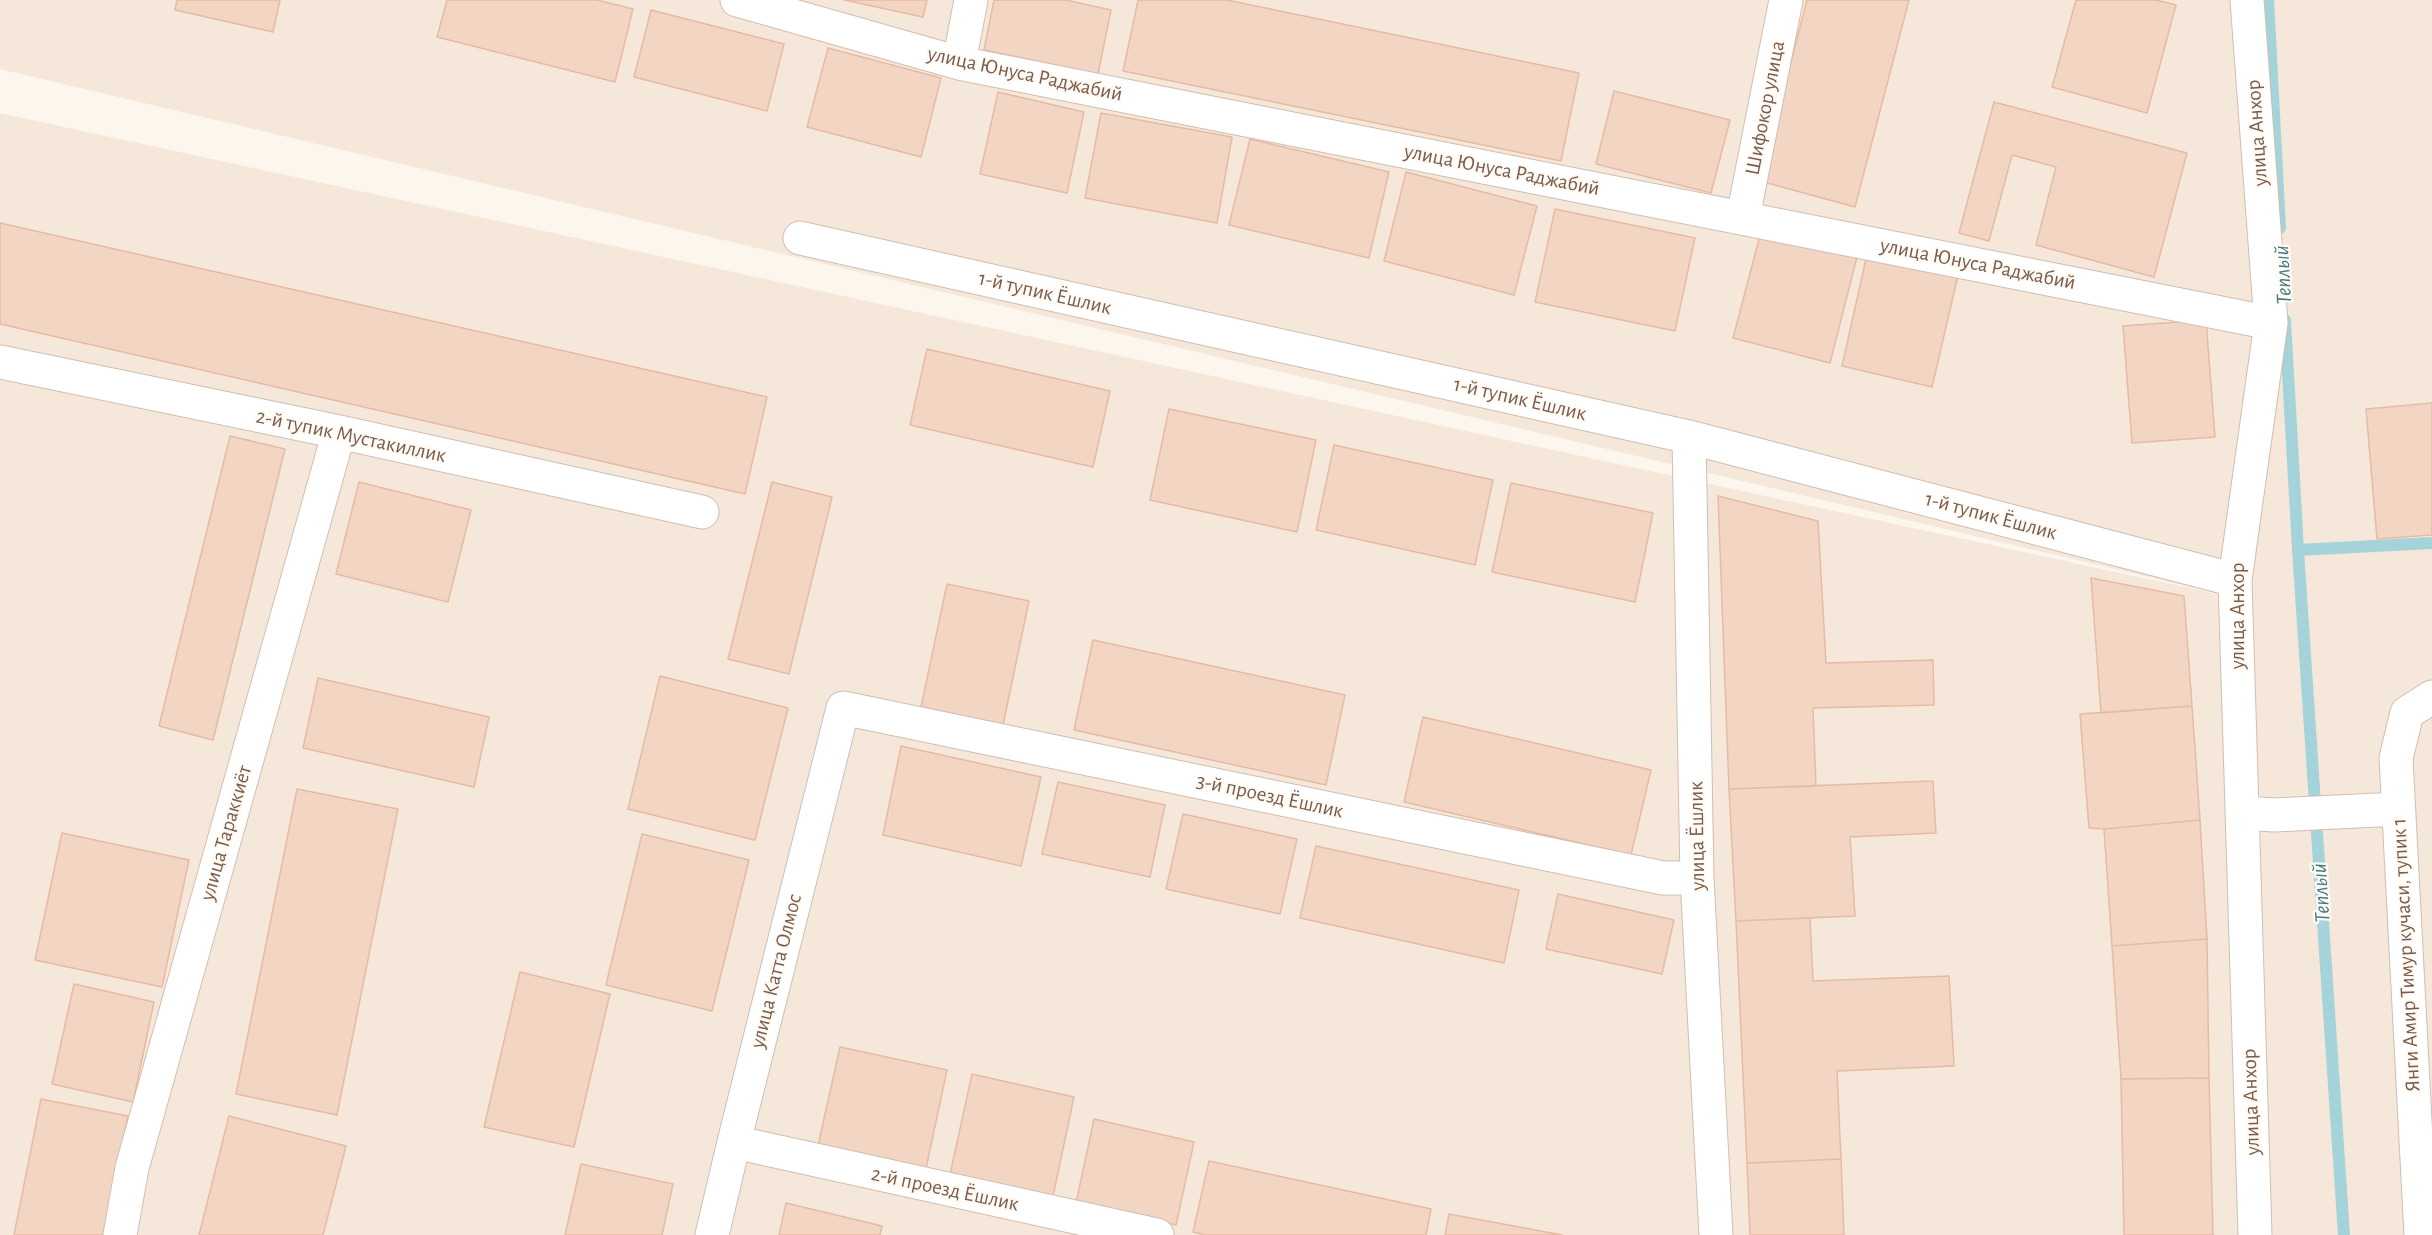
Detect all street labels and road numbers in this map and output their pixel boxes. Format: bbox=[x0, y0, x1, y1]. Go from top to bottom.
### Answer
street label: Шифокор улица bbox=[1740, 39, 1790, 177]
street label: улица Юнуса Раджабий bbox=[925, 41, 1125, 107]
street label: улица Анхор bbox=[2241, 79, 2273, 187]
street label: улица Юнуса Раджабий bbox=[1402, 139, 1602, 201]
street label: улица Юнуса Раджабий bbox=[1878, 233, 2078, 295]
street label: 1-й тупик Ёшлик bbox=[976, 265, 1114, 321]
street label: 1-й тупик Ёшлик bbox=[1451, 371, 1589, 427]
street label: 2-й тупик Мустакиллик bbox=[254, 404, 448, 468]
street label: 1-й тупик Ёшлик bbox=[1922, 486, 2060, 546]
street label: улица Анхор bbox=[2225, 563, 2251, 669]
street label: улица Тараккиёт bbox=[195, 763, 257, 903]
street label: 3-й проезд Ёшлик bbox=[1194, 768, 1346, 824]
street label: улица Ёшлик bbox=[1683, 781, 1711, 891]
street label: Янги Амир Тимур кучаси, тупик 1 bbox=[2386, 817, 2426, 1093]
street label: улица Катта Олмос bbox=[745, 891, 807, 1051]
street label: улица Анхор bbox=[2237, 1048, 2265, 1156]
street label: 2-й проезд Ёшлик bbox=[869, 1161, 1021, 1217]

